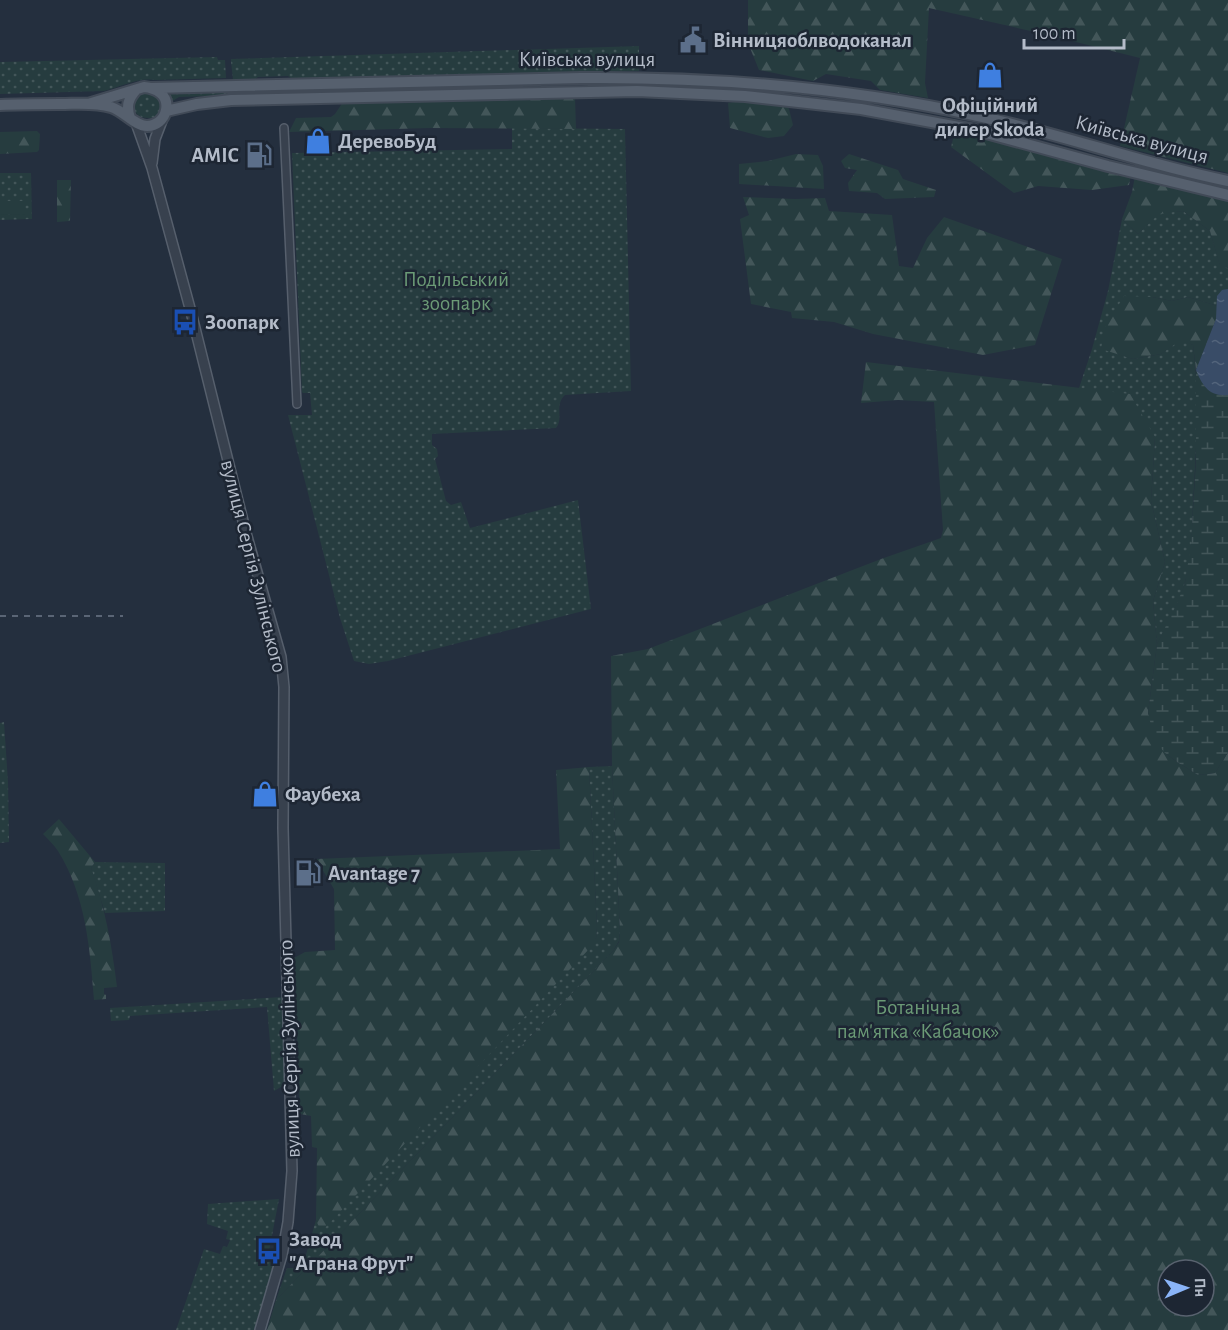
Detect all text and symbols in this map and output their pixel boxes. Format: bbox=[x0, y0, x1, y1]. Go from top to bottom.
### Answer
scale bar bbox=[1024, 12, 1124, 50]
public building icon: Вінницяоблводоканал bbox=[678, 25, 708, 55]
text: 100 m bbox=[1033, 25, 1076, 43]
place label: Вінницяоблводоканал bbox=[713, 30, 912, 51]
street label: Київська вулиця bbox=[519, 49, 655, 70]
shop icon: Офіційний дилер Skoda bbox=[975, 60, 1005, 90]
place label: Офіційний дилер Skoda bbox=[935, 95, 1045, 140]
street label: Київська вулиця bbox=[1073, 112, 1211, 167]
shop icon: ДеревоБуд bbox=[303, 126, 333, 156]
place label: ДеревоБуд bbox=[338, 131, 436, 152]
fuel station icon: АМІС bbox=[244, 140, 274, 170]
place label: АМІС bbox=[191, 145, 239, 166]
park label: Подільський зоопарк bbox=[403, 269, 509, 314]
bus stop icon: Зоопарк bbox=[170, 307, 200, 337]
place label: Зоопарк bbox=[205, 312, 280, 333]
street label: вулиця Сергія Зулінського bbox=[217, 458, 290, 675]
shop icon: Фаубеха bbox=[250, 779, 280, 809]
place label: Фаубеха bbox=[285, 784, 361, 805]
fuel station icon: Avantage 7 bbox=[293, 858, 323, 888]
place label: Avantage 7 bbox=[328, 863, 420, 884]
street label: вулиця Сергія Зулінського bbox=[275, 940, 304, 1158]
park label: Ботанічна пам'ятка «Кабачок» bbox=[837, 997, 999, 1042]
place label: Завод "Аграна Фрут" bbox=[289, 1229, 413, 1274]
bus stop icon: Завод "Аграна Фрут" bbox=[254, 1236, 284, 1266]
north arrow bbox=[1156, 1258, 1216, 1318]
text: Пн bbox=[1192, 1277, 1208, 1298]

